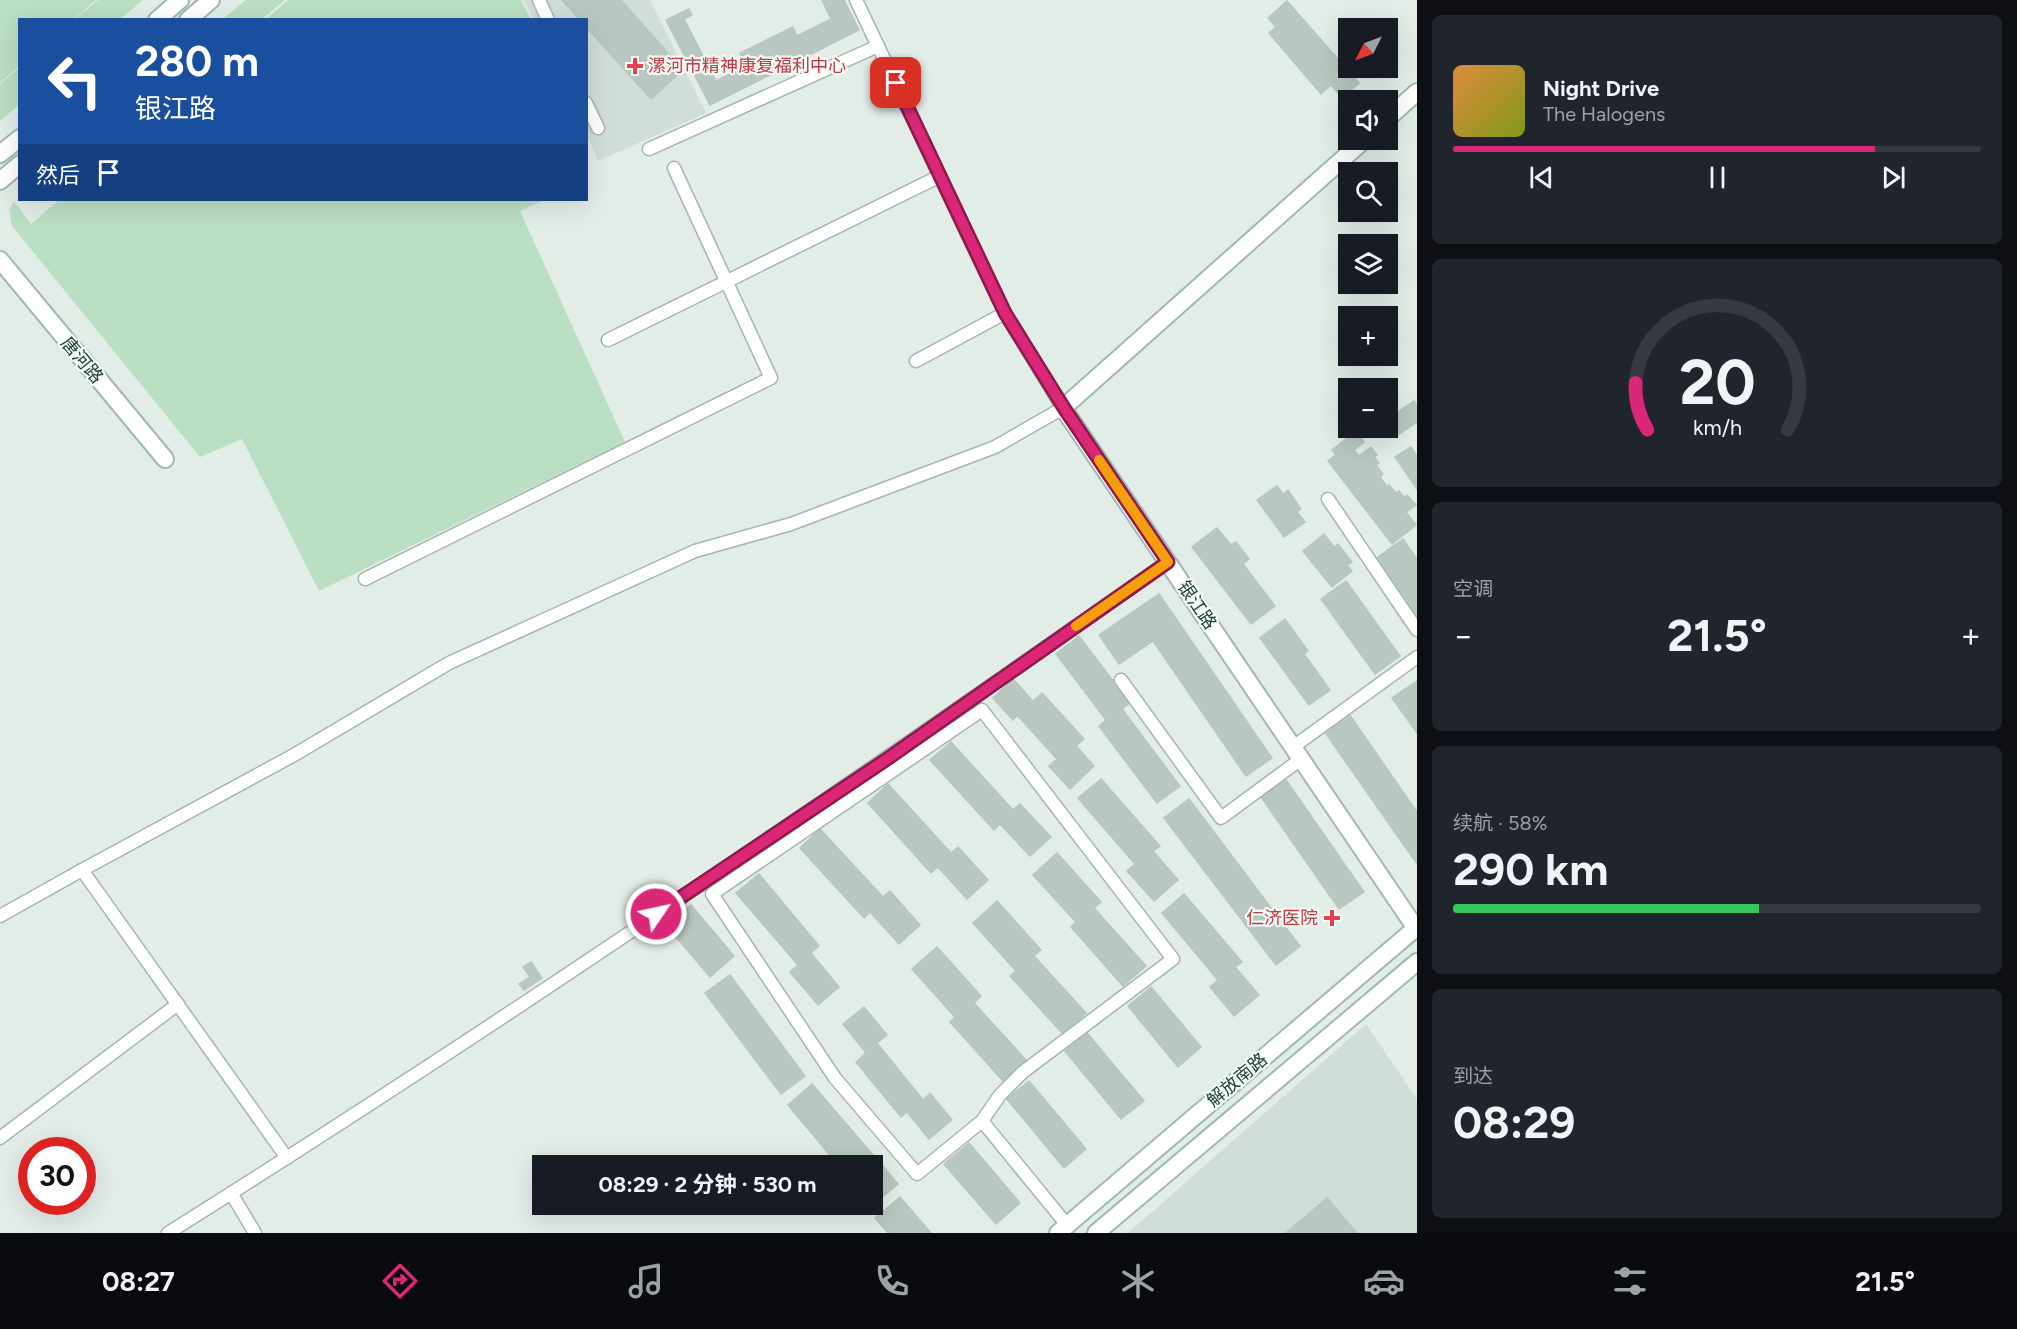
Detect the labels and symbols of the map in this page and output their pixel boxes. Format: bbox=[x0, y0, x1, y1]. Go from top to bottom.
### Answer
north arrow bbox=[1338, 18, 1398, 78]
place label: 漯河市精神康复福利中心 bbox=[648, 55, 846, 77]
marker: 漯河市精神康复福利中心 bbox=[626, 57, 644, 75]
pin bbox=[870, 57, 921, 108]
street label: 唐河路 bbox=[56, 332, 108, 388]
street label: 银江路 bbox=[1173, 576, 1221, 634]
position arrow bbox=[624, 882, 688, 946]
place label: 仁济医院 bbox=[1246, 907, 1318, 929]
marker: 仁济医院 bbox=[1323, 909, 1341, 927]
street label: 解放南路 bbox=[1202, 1048, 1272, 1112]
speed limit sign: 30 bbox=[18, 1137, 96, 1215]

